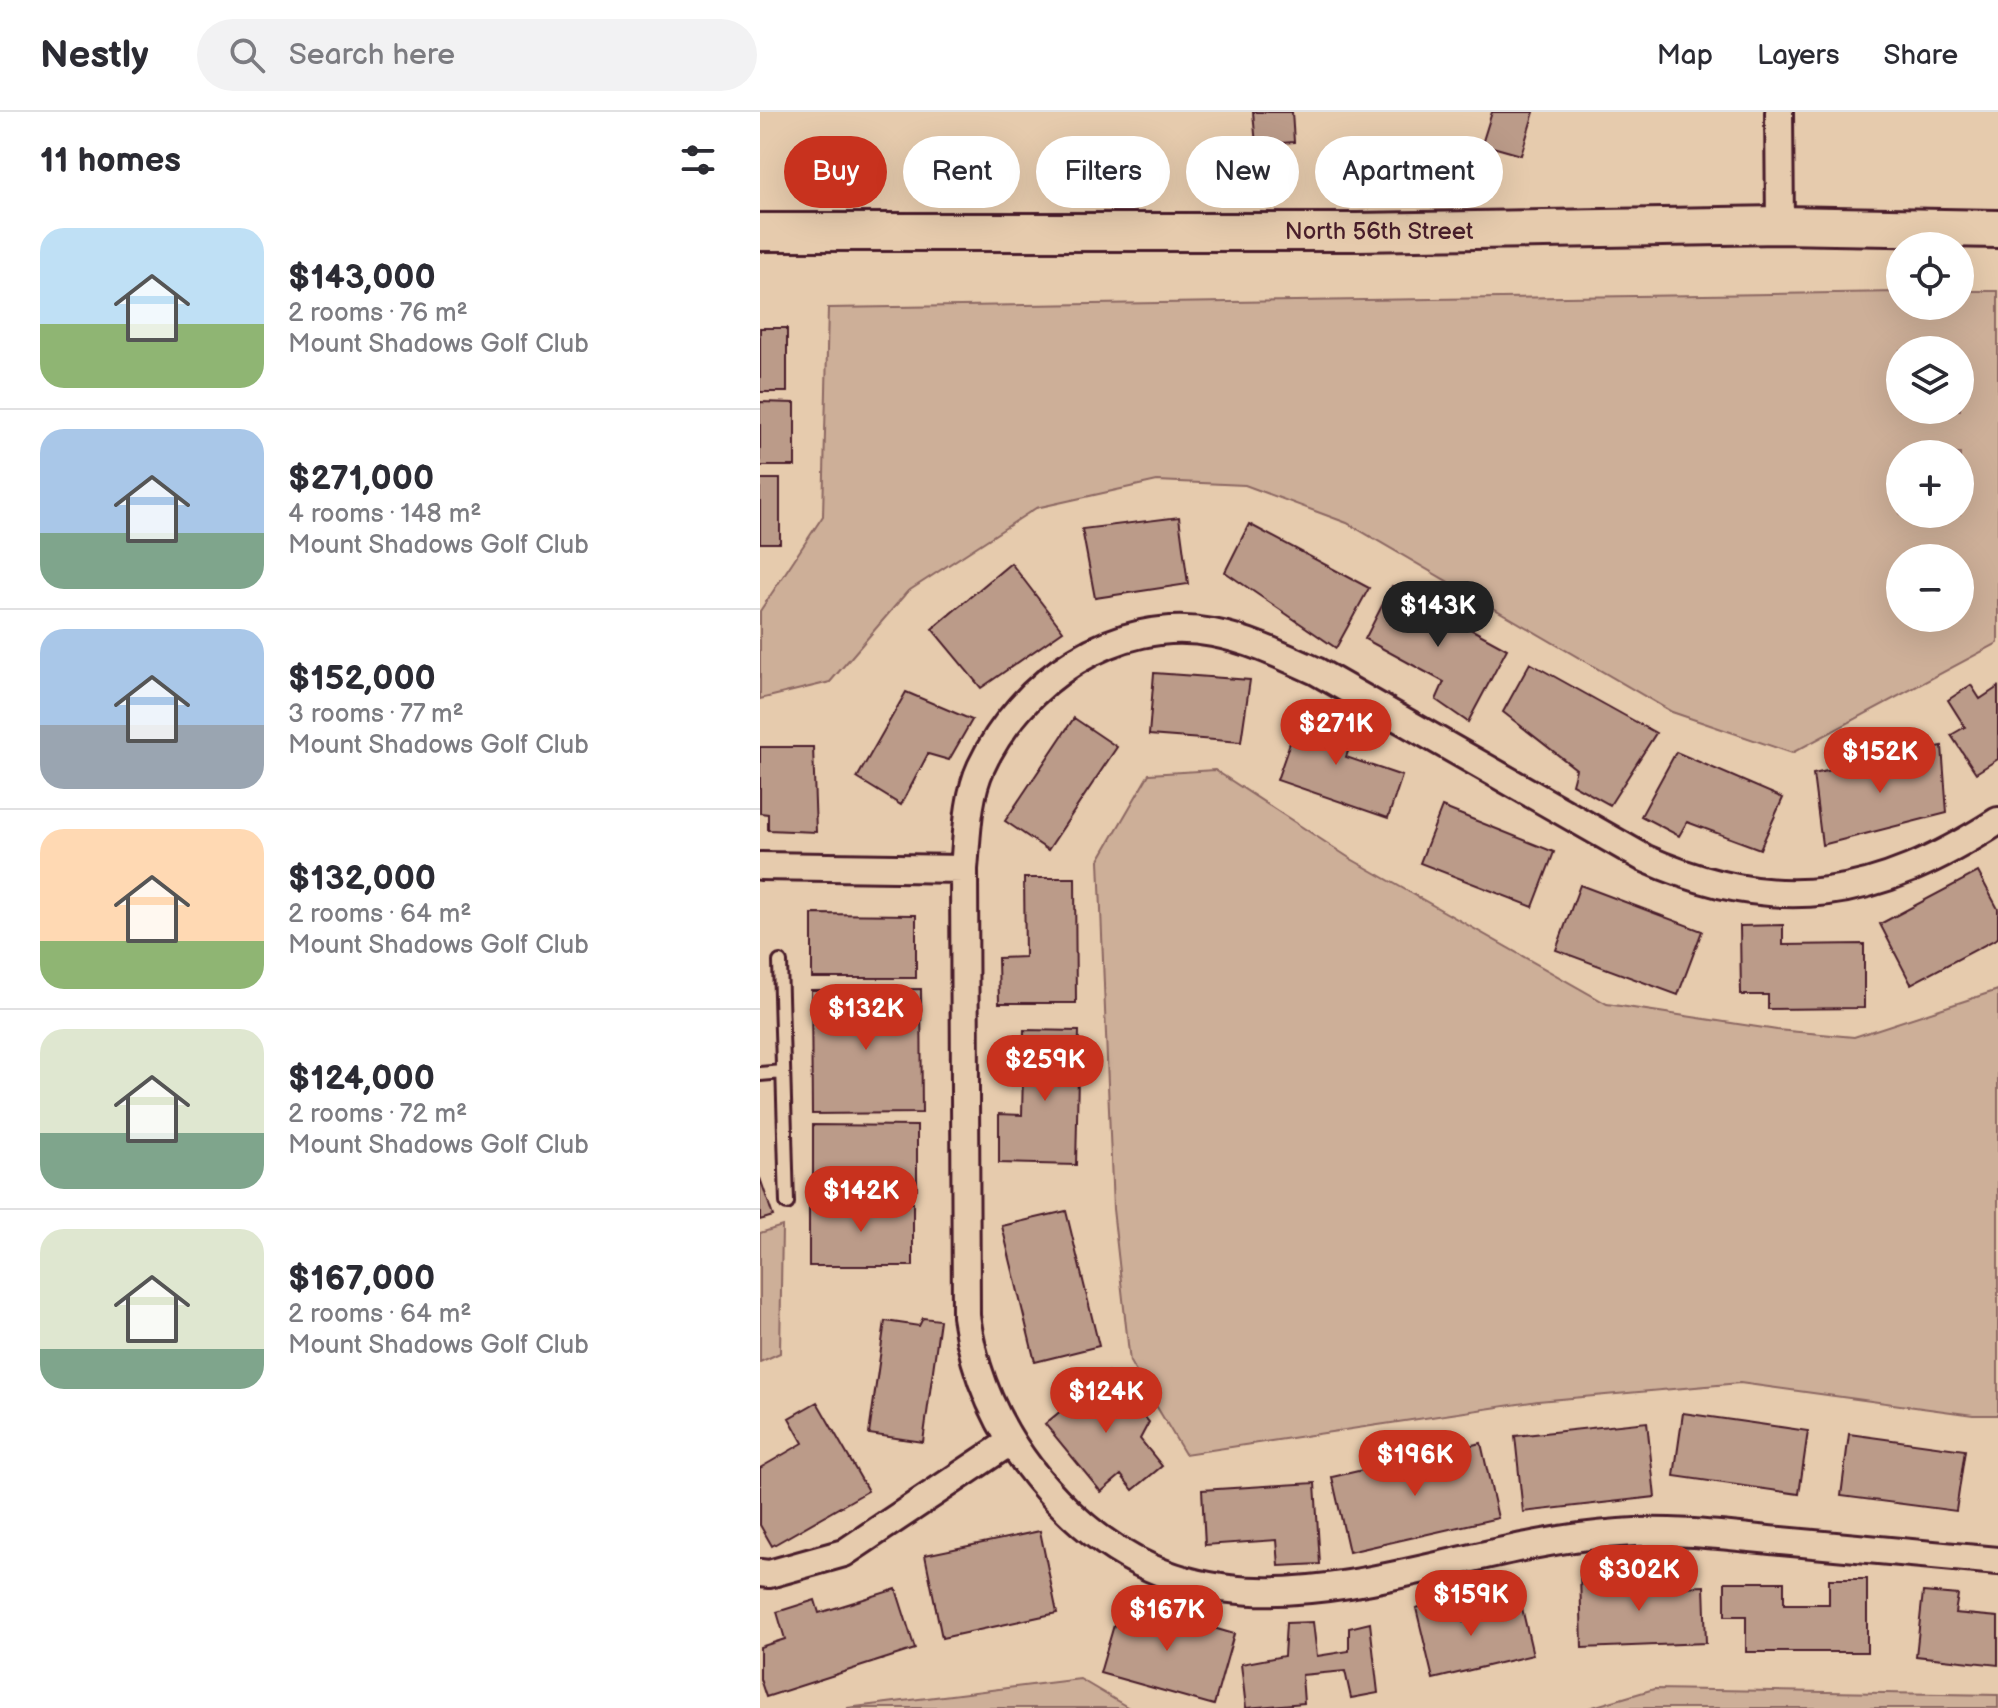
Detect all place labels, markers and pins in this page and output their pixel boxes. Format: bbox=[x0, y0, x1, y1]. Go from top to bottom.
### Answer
pin: $143K bbox=[1382, 581, 1494, 649]
pin: $271K bbox=[1280, 699, 1392, 767]
pin: $152K bbox=[1824, 727, 1936, 795]
pin: $132K bbox=[810, 984, 922, 1052]
pin: $259K bbox=[989, 1035, 1101, 1103]
pin: $142K bbox=[805, 1166, 917, 1234]
pin: $124K bbox=[1050, 1367, 1162, 1435]
pin: $196K bbox=[1359, 1430, 1471, 1498]
pin: $302K bbox=[1583, 1545, 1695, 1613]
pin: $159K bbox=[1415, 1570, 1527, 1638]
pin: $167K bbox=[1111, 1585, 1223, 1653]

